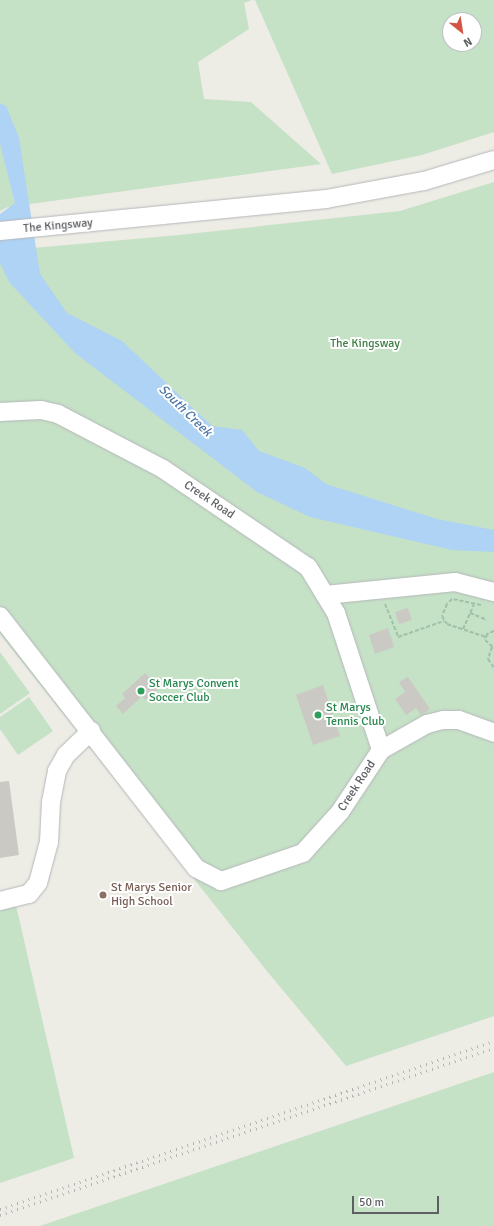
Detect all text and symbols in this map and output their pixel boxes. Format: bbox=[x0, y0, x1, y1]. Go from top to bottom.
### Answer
north arrow bbox=[442, 12, 482, 52]
text: N bbox=[461, 34, 474, 50]
street label: The Kingsway bbox=[23, 216, 93, 236]
park label: The Kingsway bbox=[330, 337, 400, 351]
water label: South Creek bbox=[155, 382, 215, 440]
street label: Creek Road bbox=[181, 478, 237, 522]
place label: St Marys Convent Soccer Club bbox=[149, 677, 238, 705]
marker: St Marys Convent Soccer Club bbox=[136, 686, 146, 696]
place label: St Marys Tennis Club bbox=[326, 701, 385, 729]
marker: St Marys Tennis Club bbox=[313, 710, 323, 720]
street label: Creek Road bbox=[335, 758, 379, 814]
place label: St Marys Senior High School bbox=[111, 881, 192, 909]
marker: St Marys Senior High School bbox=[98, 890, 108, 900]
scale bar bbox=[354, 1188, 441, 1214]
text: 50 m bbox=[359, 1195, 384, 1210]

